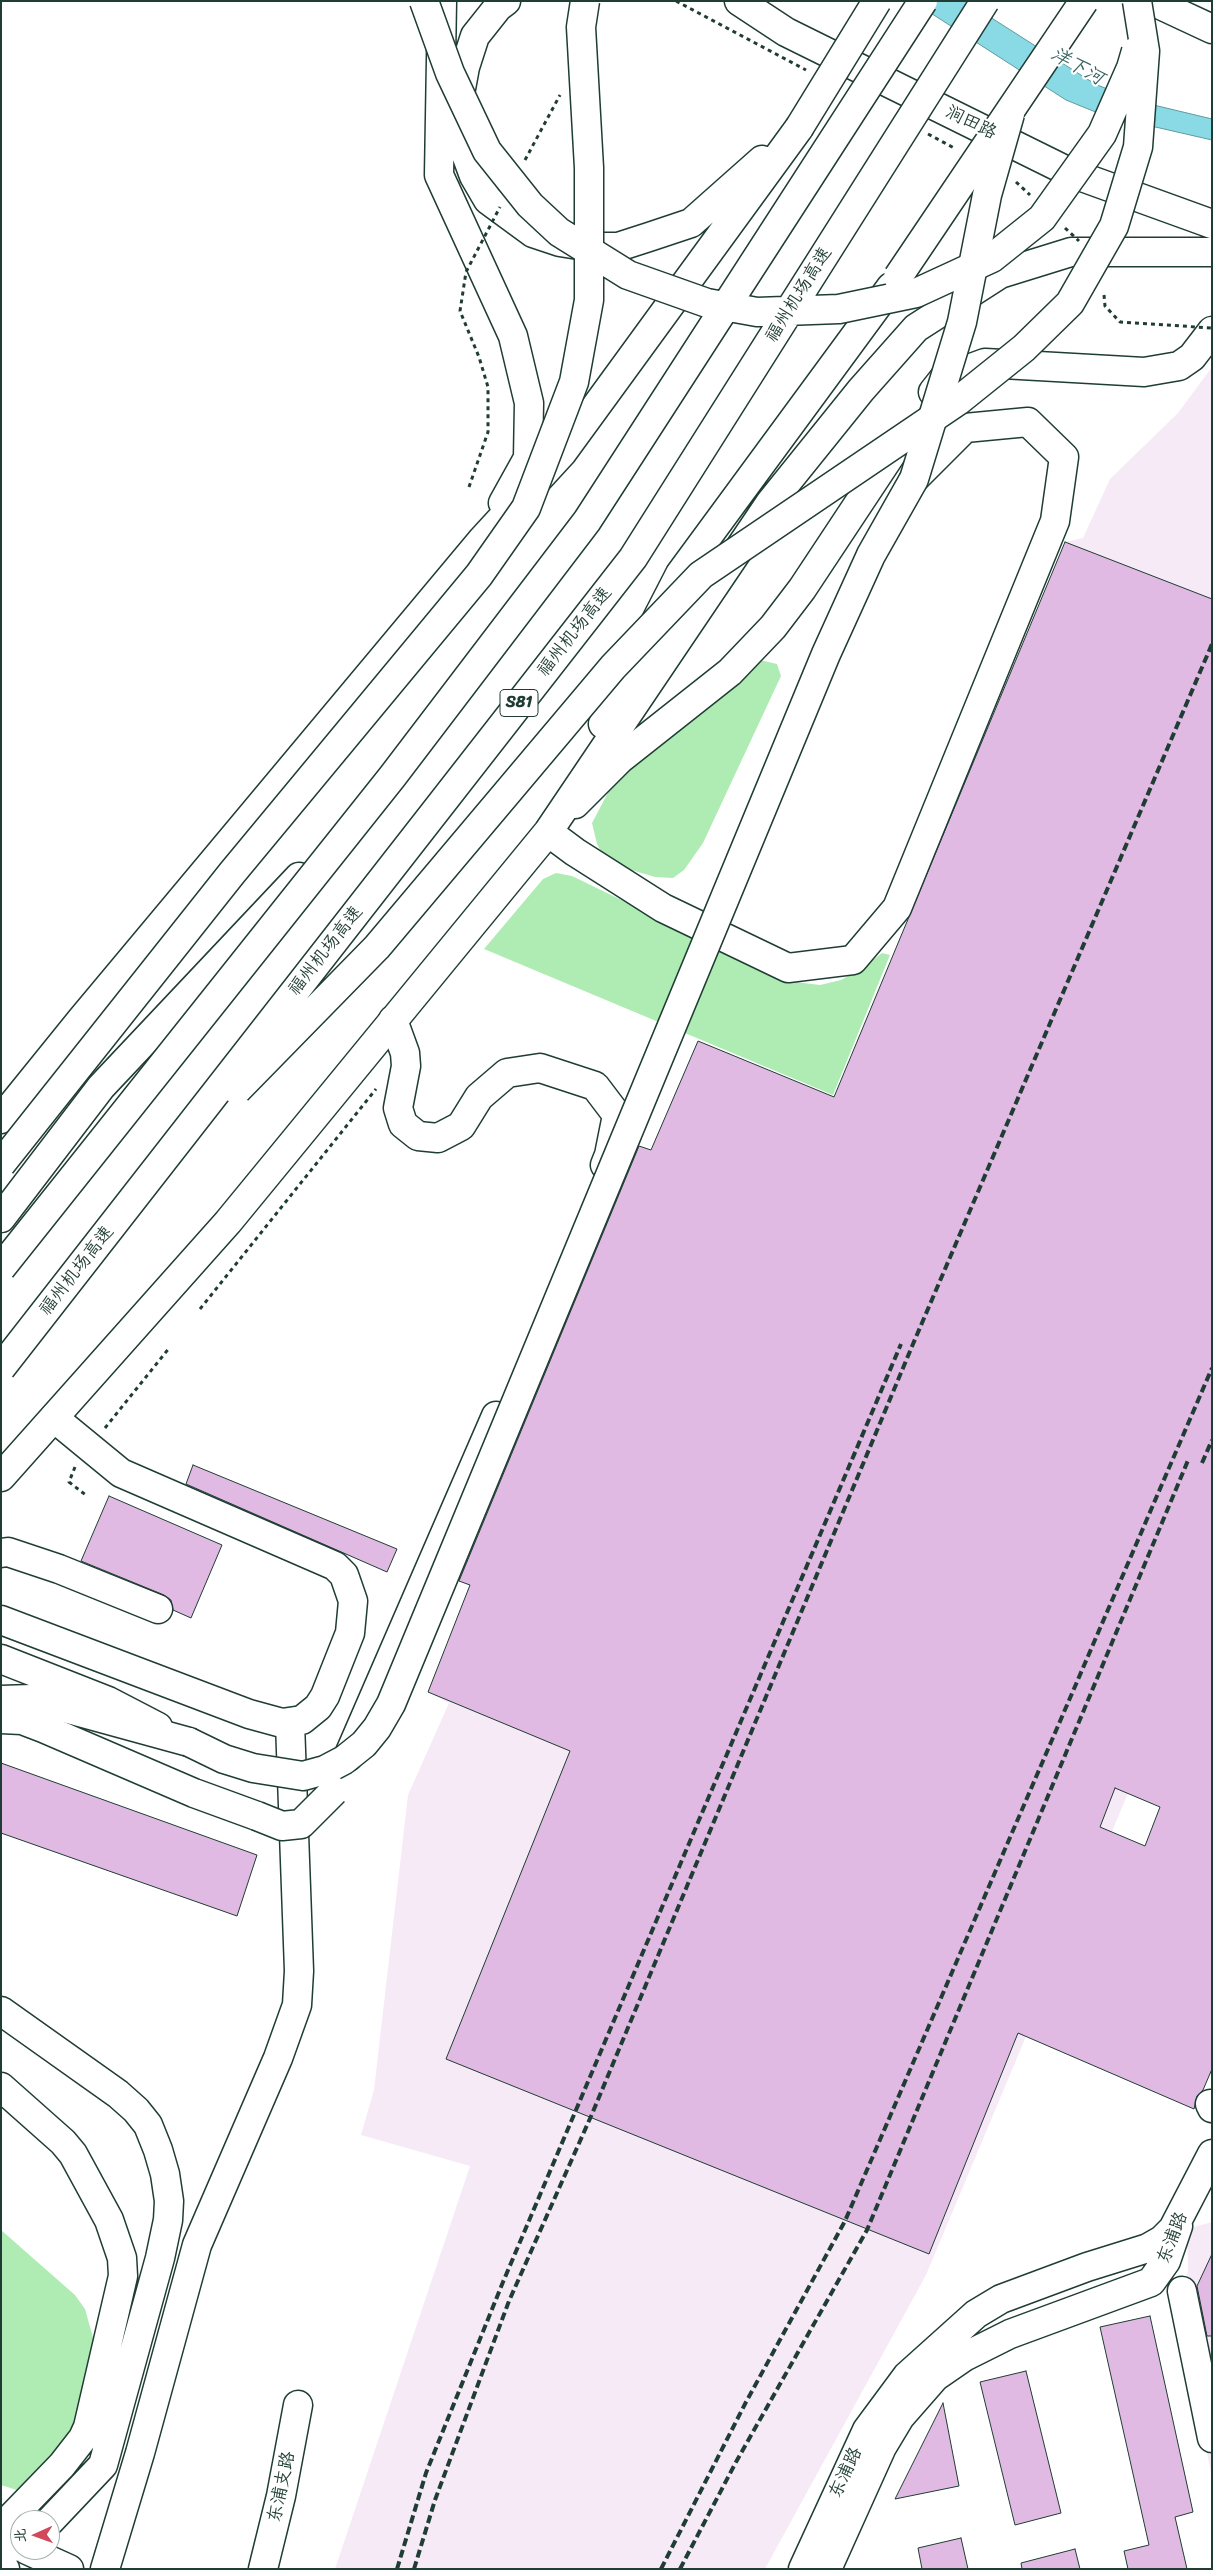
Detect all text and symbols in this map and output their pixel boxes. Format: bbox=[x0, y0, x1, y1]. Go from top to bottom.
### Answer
water label: 洋下河 bbox=[1047, 43, 1107, 91]
street label: 涧田路 bbox=[942, 101, 1000, 145]
street label: 福州机场高速 bbox=[761, 243, 837, 347]
street label: 福州机场高速 bbox=[533, 583, 617, 681]
road number: S81 bbox=[500, 690, 538, 716]
street label: 福州机场高速 bbox=[284, 902, 368, 1000]
street label: 福州机场高速 bbox=[35, 1222, 119, 1320]
street label: 东浦路 bbox=[1153, 2209, 1193, 2267]
street label: 东浦路 bbox=[825, 2444, 867, 2502]
street label: 东浦支路 bbox=[264, 2450, 300, 2524]
north arrow bbox=[10, 2510, 60, 2560]
text: 北 bbox=[8, 2528, 33, 2543]

